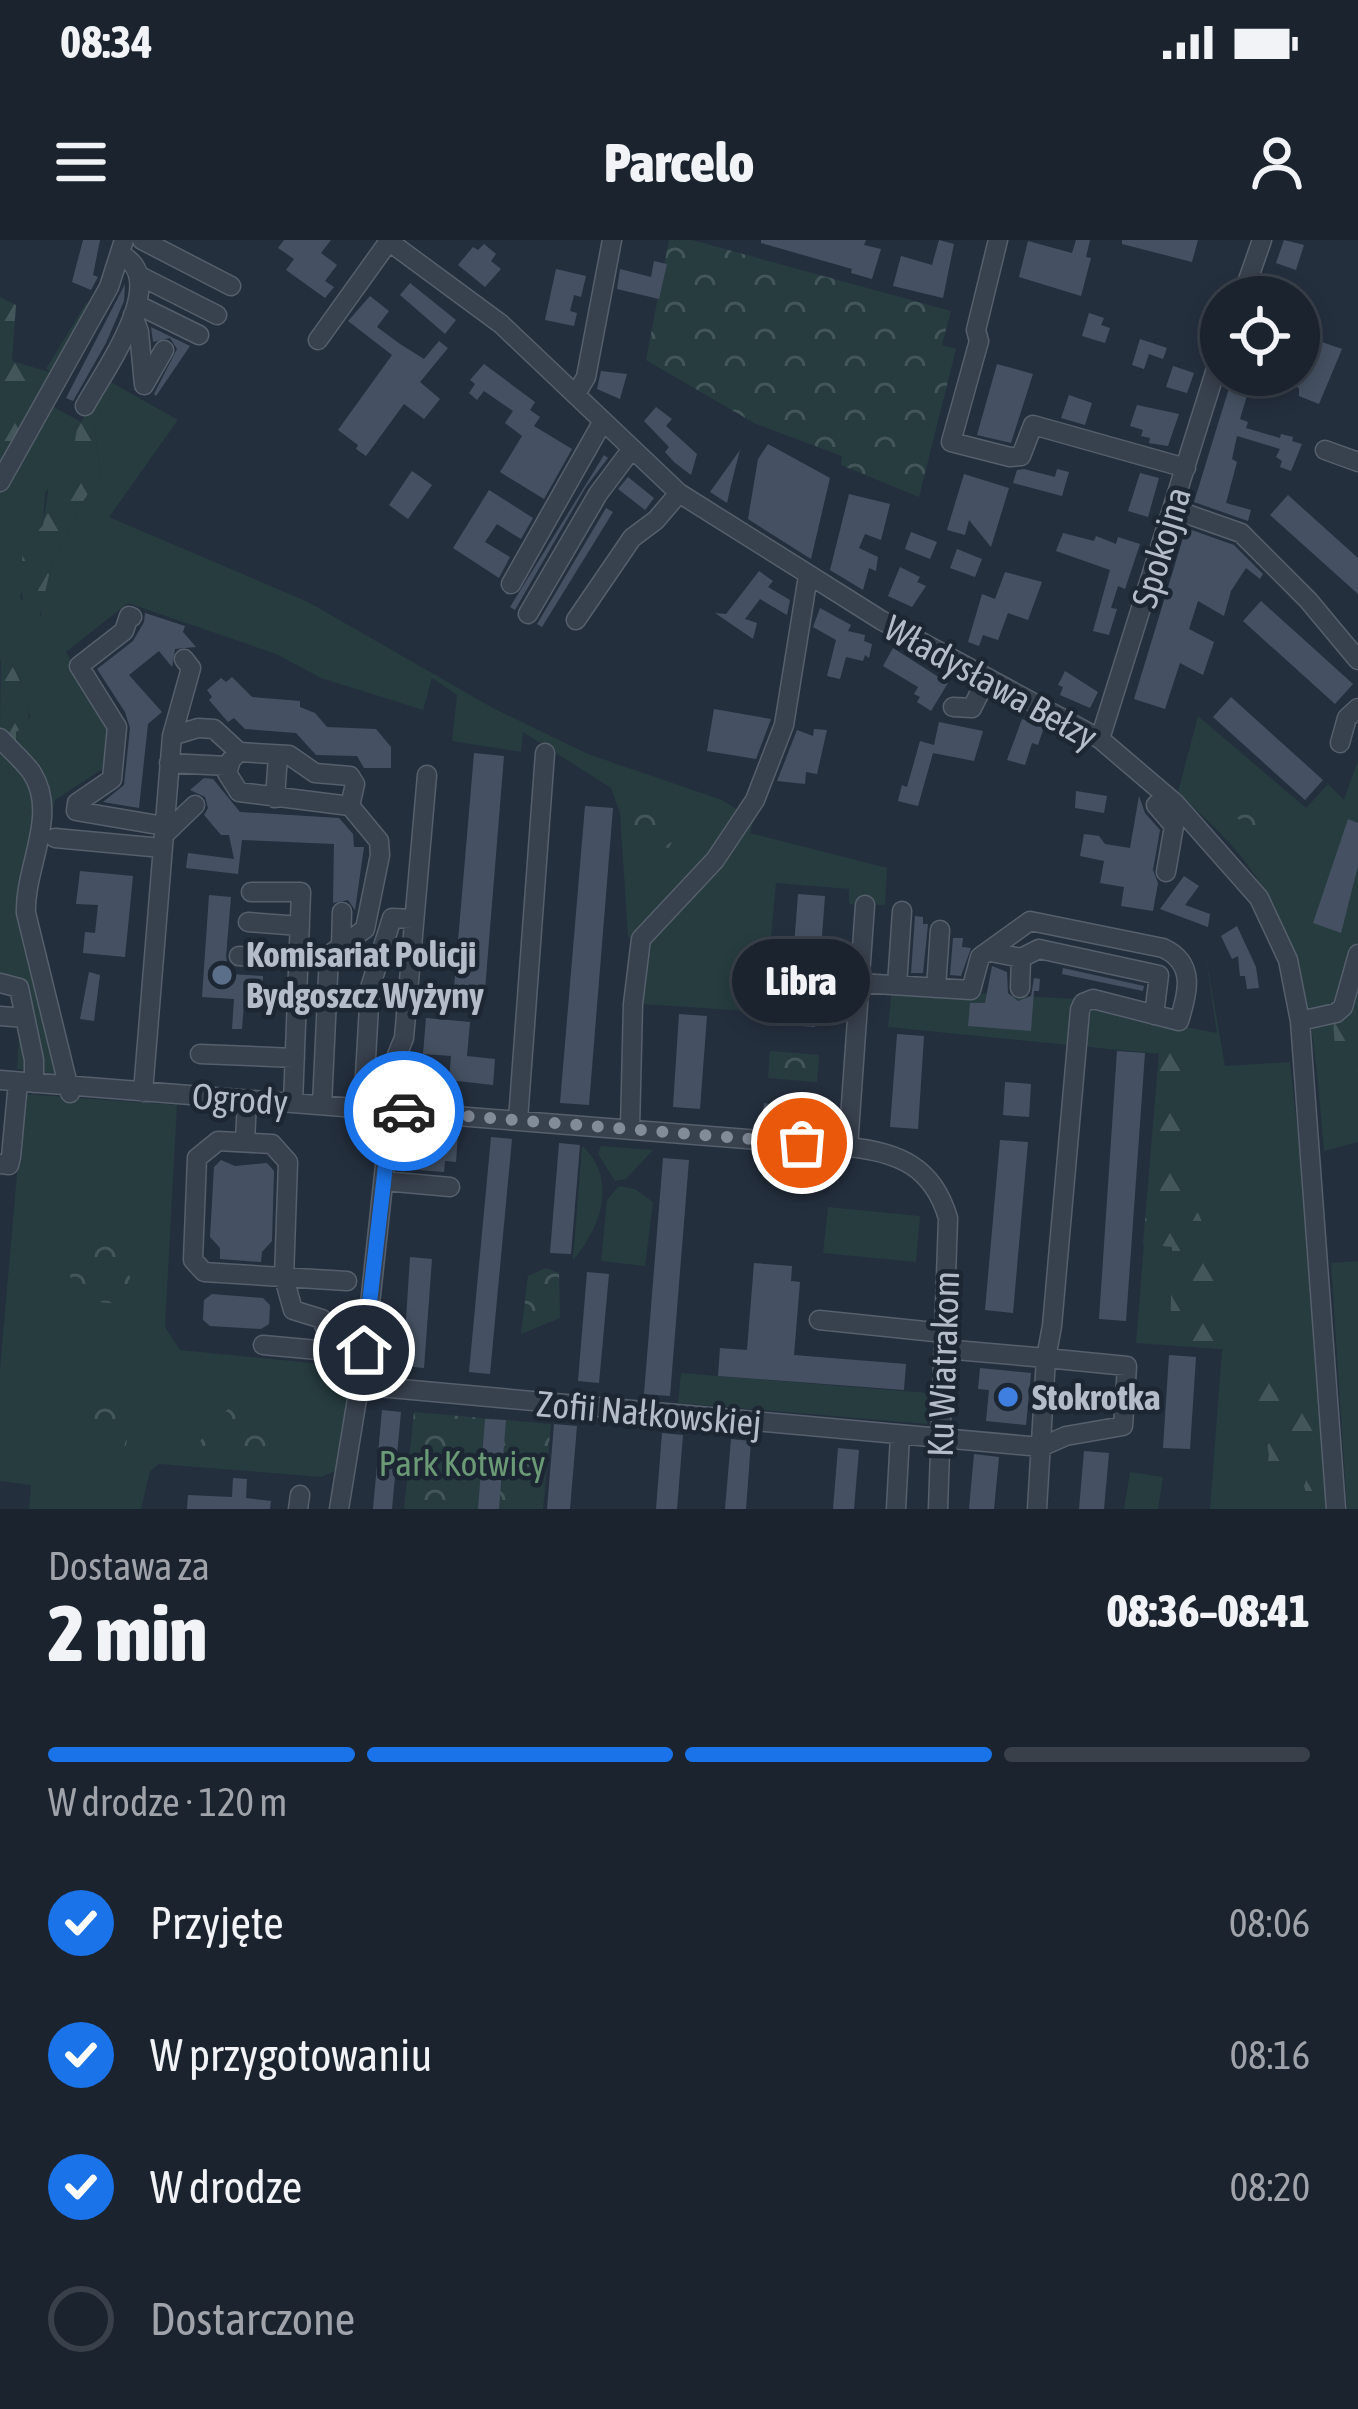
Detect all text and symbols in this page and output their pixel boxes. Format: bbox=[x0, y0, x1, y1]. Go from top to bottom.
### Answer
text: 08:34 bbox=[60, 16, 153, 68]
icon: menu bbox=[48, 129, 114, 195]
icon: person bbox=[1244, 129, 1310, 195]
text: Parcelo bbox=[604, 132, 754, 193]
map controls bbox=[1200, 276, 1320, 396]
button: locate bbox=[1200, 276, 1320, 396]
street label: Spokojna bbox=[1123, 482, 1199, 612]
street label: Władysława Bełzy bbox=[877, 606, 1105, 758]
place label: Komisariat Policji Bydgoszcz Wyżyny bbox=[246, 933, 484, 1016]
callout: Libra bbox=[733, 939, 871, 1023]
text: Libra bbox=[765, 959, 837, 1003]
marker: Komisariat Policji Bydgoszcz Wyżyny bbox=[209, 962, 235, 988]
courier bbox=[344, 1051, 464, 1171]
street label: Ogrody bbox=[191, 1075, 289, 1123]
icon: car bbox=[371, 1078, 437, 1144]
pin bbox=[751, 1092, 853, 1194]
icon: bag bbox=[769, 1110, 835, 1176]
street label: Ku Wiatrakom bbox=[919, 1270, 967, 1458]
pin bbox=[313, 1299, 415, 1401]
icon: home bbox=[331, 1317, 397, 1383]
place label: Stokrotka bbox=[1032, 1376, 1160, 1418]
street label: Zofii Nałkowskiej bbox=[535, 1382, 763, 1444]
marker: Stokrotka bbox=[995, 1384, 1021, 1410]
park label: Park Kotwicy bbox=[378, 1442, 546, 1484]
text: Dostawa za bbox=[48, 1544, 210, 1588]
text: 08:36–08:41 bbox=[1107, 1585, 1310, 1637]
text: 2 min bbox=[48, 1588, 207, 1678]
text: W drodze · 120 m bbox=[48, 1780, 287, 1824]
icon: check bbox=[48, 1890, 114, 1956]
text: Przyjęte bbox=[150, 1897, 284, 1949]
text: 08:06 bbox=[1229, 1901, 1310, 1945]
icon: check bbox=[48, 2022, 114, 2088]
text: W przygotowaniu bbox=[150, 2029, 432, 2081]
text: 08:16 bbox=[1230, 2033, 1310, 2077]
icon: check bbox=[48, 2154, 114, 2220]
text: W drodze bbox=[150, 2161, 302, 2213]
text: 08:20 bbox=[1230, 2165, 1310, 2209]
text: Dostarczone bbox=[150, 2293, 355, 2345]

